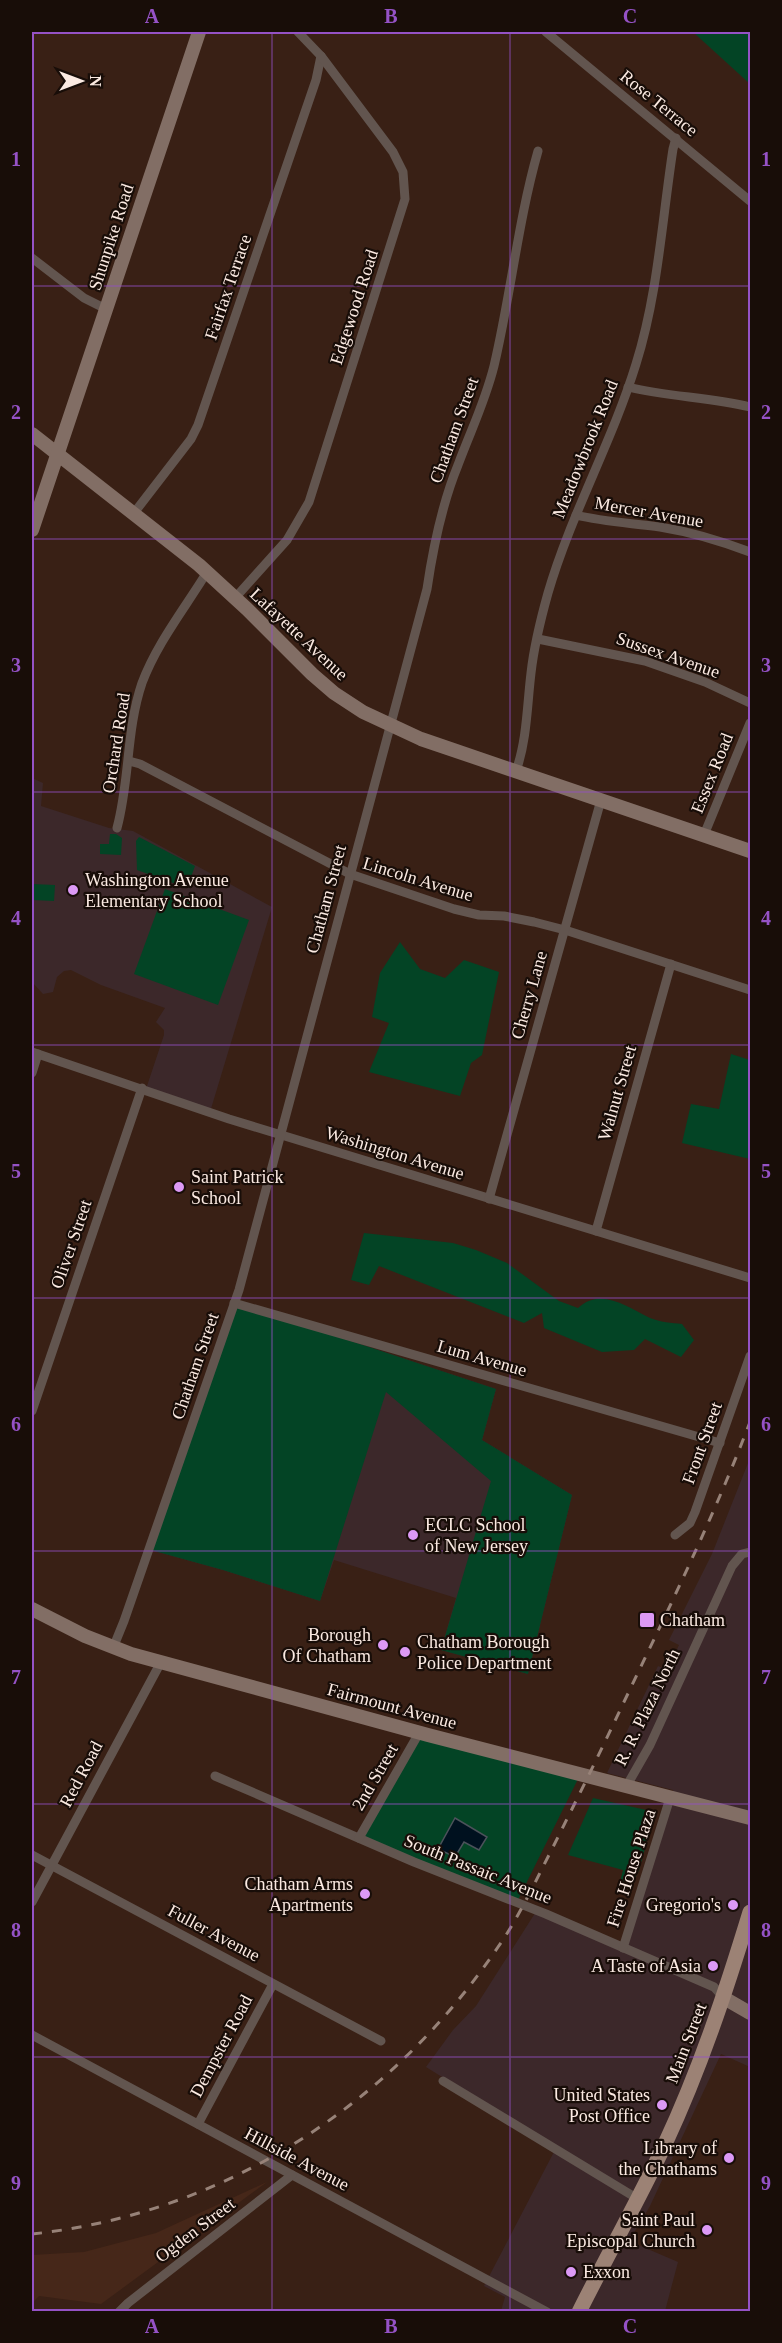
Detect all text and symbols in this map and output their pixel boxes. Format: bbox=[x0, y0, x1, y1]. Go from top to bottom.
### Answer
text: A bbox=[145, 5, 160, 27]
text: B bbox=[384, 5, 398, 27]
text: C bbox=[623, 5, 637, 27]
north arrow bbox=[51, 51, 111, 111]
street label: Rose Terrace bbox=[616, 66, 702, 140]
text: N bbox=[87, 75, 104, 87]
text: 1 bbox=[11, 148, 21, 170]
text: 1 bbox=[761, 148, 771, 170]
street label: Shunpike Road bbox=[84, 181, 138, 293]
street label: Fairfax Terrace bbox=[201, 232, 255, 342]
street label: Edgewood Road bbox=[326, 247, 382, 367]
street label: Chatham Street bbox=[426, 374, 482, 486]
street label: Meadowbrook Road bbox=[548, 377, 622, 521]
text: 2 bbox=[11, 401, 21, 423]
text: 2 bbox=[761, 401, 771, 423]
street label: Mercer Avenue bbox=[593, 493, 705, 531]
street label: Lafayette Avenue bbox=[246, 584, 352, 684]
street label: Sussex Avenue bbox=[614, 628, 722, 682]
text: 3 bbox=[11, 654, 21, 676]
text: 3 bbox=[761, 654, 771, 676]
street label: Orchard Road bbox=[98, 691, 134, 795]
street label: Essex Road bbox=[687, 730, 737, 816]
street label: Chatham Street bbox=[302, 843, 350, 955]
street label: Lincoln Avenue bbox=[360, 853, 476, 905]
place label: Washington Avenue Elementary School bbox=[85, 870, 229, 911]
marker: Washington Avenue Elementary School bbox=[66, 883, 80, 897]
text: 4 bbox=[11, 907, 21, 929]
text: 4 bbox=[761, 907, 771, 929]
street label: Cherry Lane bbox=[507, 949, 551, 1041]
street label: Walnut Street bbox=[594, 1043, 640, 1143]
street label: Washington Avenue bbox=[323, 1122, 467, 1184]
text: 5 bbox=[11, 1160, 21, 1182]
text: 5 bbox=[761, 1160, 771, 1182]
place label: Saint Patrick School bbox=[191, 1167, 284, 1208]
marker: Saint Patrick School bbox=[172, 1180, 186, 1194]
street label: Oliver Street bbox=[46, 1197, 96, 1291]
street label: Chatham Street bbox=[167, 1310, 223, 1422]
street label: Lum Avenue bbox=[435, 1336, 529, 1380]
street label: Front Street bbox=[678, 1399, 726, 1487]
text: 6 bbox=[11, 1413, 21, 1435]
text: 6 bbox=[761, 1413, 771, 1435]
place label: ECLC School of New Jersey bbox=[425, 1515, 528, 1556]
marker: ECLC School of New Jersey bbox=[406, 1528, 420, 1542]
place label: Chatham bbox=[660, 1610, 725, 1630]
marker: Chatham bbox=[638, 1611, 656, 1629]
place label: Borough Of Chatham bbox=[283, 1625, 371, 1666]
place label: Chatham Borough Police Department bbox=[417, 1632, 551, 1673]
marker: Borough Of Chatham bbox=[376, 1638, 390, 1652]
marker: Chatham Borough Police Department bbox=[398, 1645, 412, 1659]
street label: R. R. Plaza North bbox=[610, 1645, 684, 1769]
text: 7 bbox=[11, 1666, 21, 1688]
text: 7 bbox=[761, 1666, 771, 1688]
street label: Fairmount Avenue bbox=[325, 1679, 459, 1733]
street label: Red Road bbox=[55, 1738, 107, 1810]
street label: 2nd Street bbox=[348, 1740, 402, 1814]
street label: Fire House Plaza bbox=[602, 1806, 660, 1930]
street label: South Passaic Avenue bbox=[401, 1830, 555, 1908]
place label: Chatham Arms Apartments bbox=[245, 1874, 353, 1915]
marker: Chatham Arms Apartments bbox=[358, 1887, 372, 1901]
place label: Gregorio's bbox=[646, 1895, 721, 1915]
marker: Gregorio's bbox=[726, 1898, 740, 1912]
street label: Fuller Avenue bbox=[165, 1900, 263, 1966]
text: 8 bbox=[11, 1919, 21, 1941]
text: 8 bbox=[761, 1919, 771, 1941]
place label: A Taste of Asia bbox=[591, 1956, 701, 1976]
marker: A Taste of Asia bbox=[706, 1959, 720, 1973]
street label: Dempster Road bbox=[186, 1992, 256, 2100]
street label: Main Street bbox=[662, 2000, 710, 2086]
place label: United States Post Office bbox=[554, 2085, 650, 2126]
marker: United States Post Office bbox=[655, 2098, 669, 2112]
street label: Hillside Avenue bbox=[241, 2123, 353, 2195]
place label: Library of the Chathams bbox=[619, 2138, 717, 2179]
marker: Library of the Chathams bbox=[722, 2151, 736, 2165]
text: 9 bbox=[11, 2172, 21, 2194]
text: 9 bbox=[761, 2172, 771, 2194]
street label: Ogden Street bbox=[151, 2194, 239, 2266]
place label: Saint Paul Episcopal Church bbox=[567, 2210, 695, 2251]
marker: Saint Paul Episcopal Church bbox=[700, 2223, 714, 2237]
place label: Exxon bbox=[583, 2262, 630, 2282]
marker: Exxon bbox=[564, 2265, 578, 2279]
text: A bbox=[145, 2315, 160, 2337]
text: B bbox=[384, 2315, 398, 2337]
text: C bbox=[623, 2315, 637, 2337]

